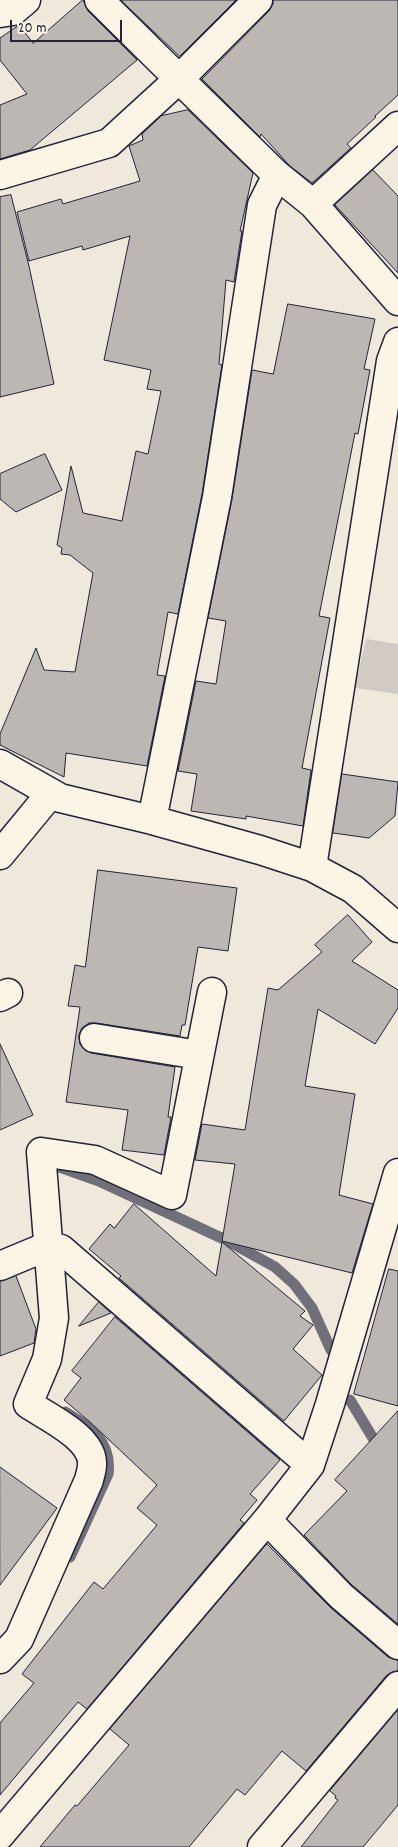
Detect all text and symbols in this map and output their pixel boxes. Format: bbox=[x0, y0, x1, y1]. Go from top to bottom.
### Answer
scale bar bbox=[12, 10, 125, 42]
text: 20 m bbox=[18, 18, 46, 40]

